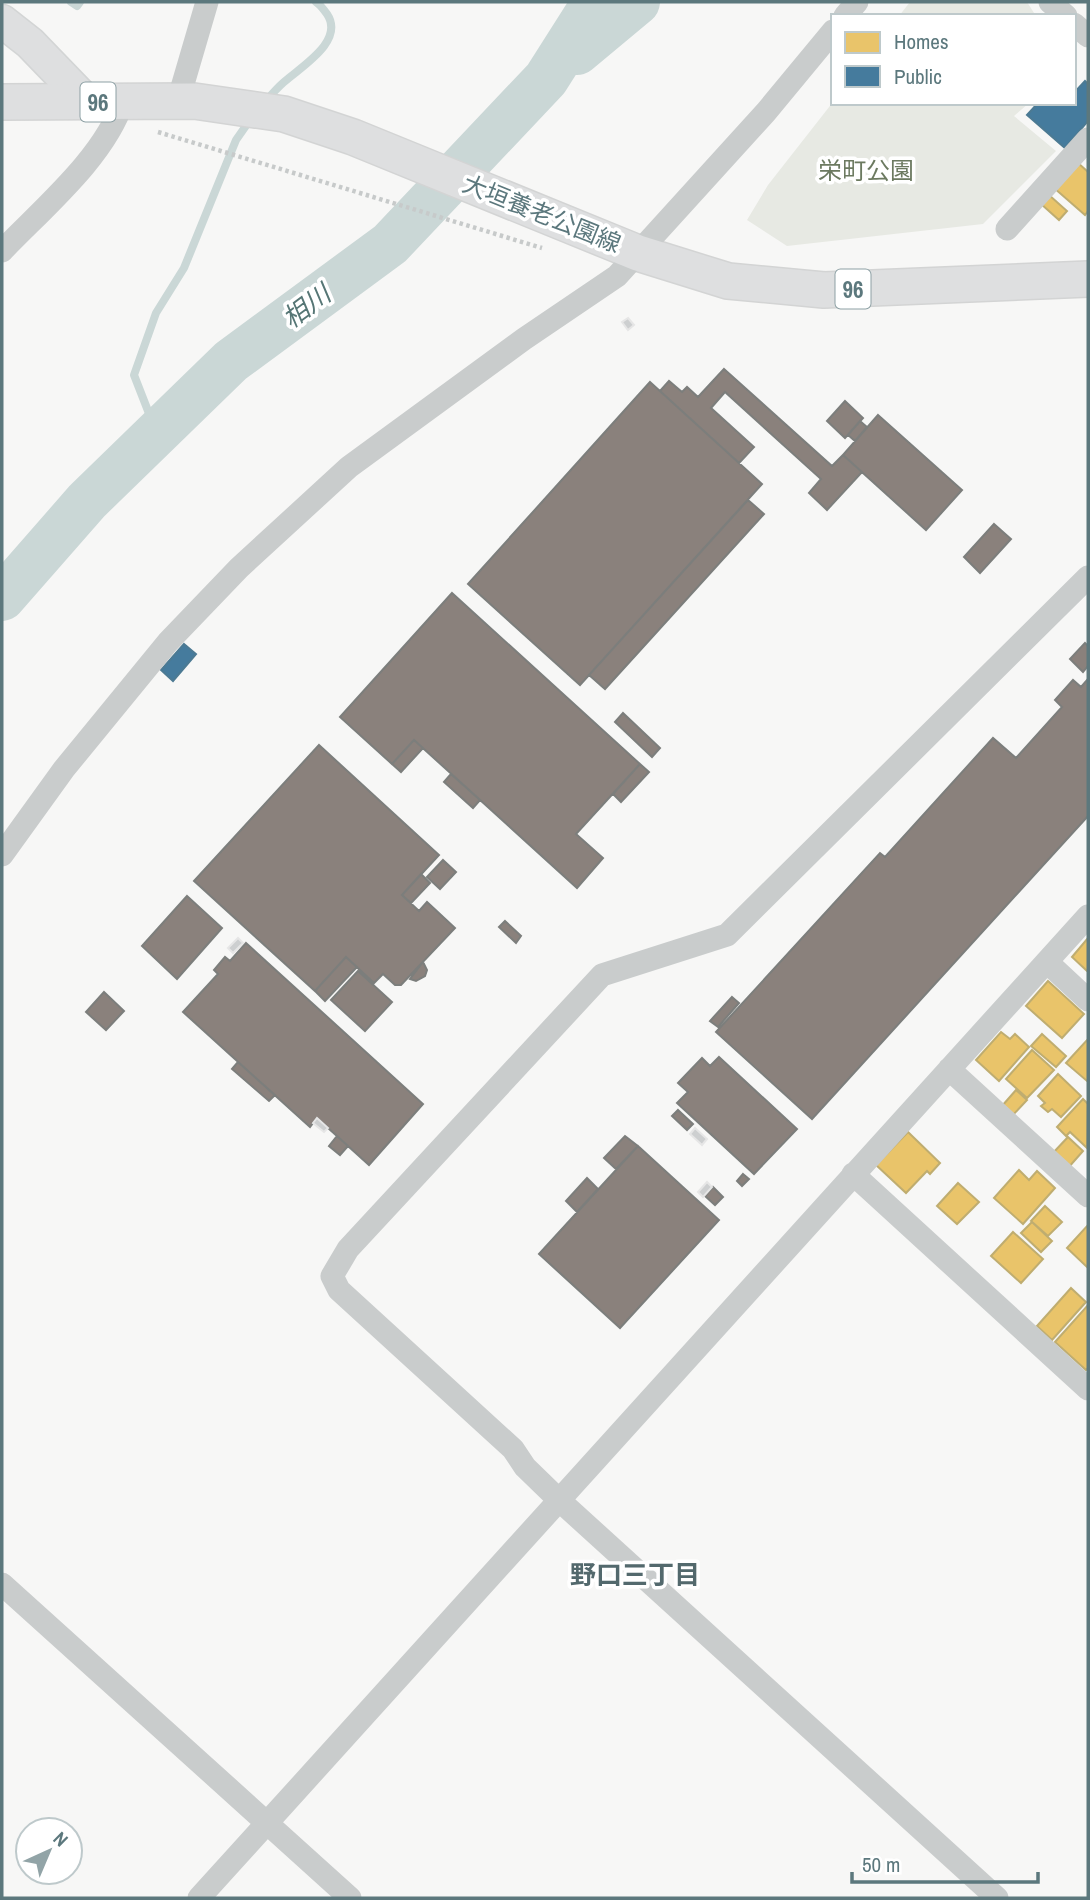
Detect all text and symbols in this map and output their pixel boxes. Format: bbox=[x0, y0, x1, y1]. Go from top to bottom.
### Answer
legend bbox=[831, 14, 1076, 105]
text: Homes bbox=[894, 27, 949, 56]
text: Public bbox=[894, 62, 942, 91]
road number: 96 bbox=[80, 82, 116, 122]
park label: 栄町公園 bbox=[818, 154, 914, 186]
street label: 大垣養老公園線 bbox=[458, 167, 626, 259]
road number: 96 bbox=[836, 270, 870, 308]
water label: 相川 bbox=[275, 275, 340, 336]
district label: 野口三丁目 bbox=[570, 1557, 700, 1592]
north arrow bbox=[14, 1816, 84, 1886]
text: N bbox=[48, 1826, 74, 1852]
scale bar bbox=[852, 1840, 1038, 1884]
text: 50 m bbox=[862, 1850, 900, 1879]

